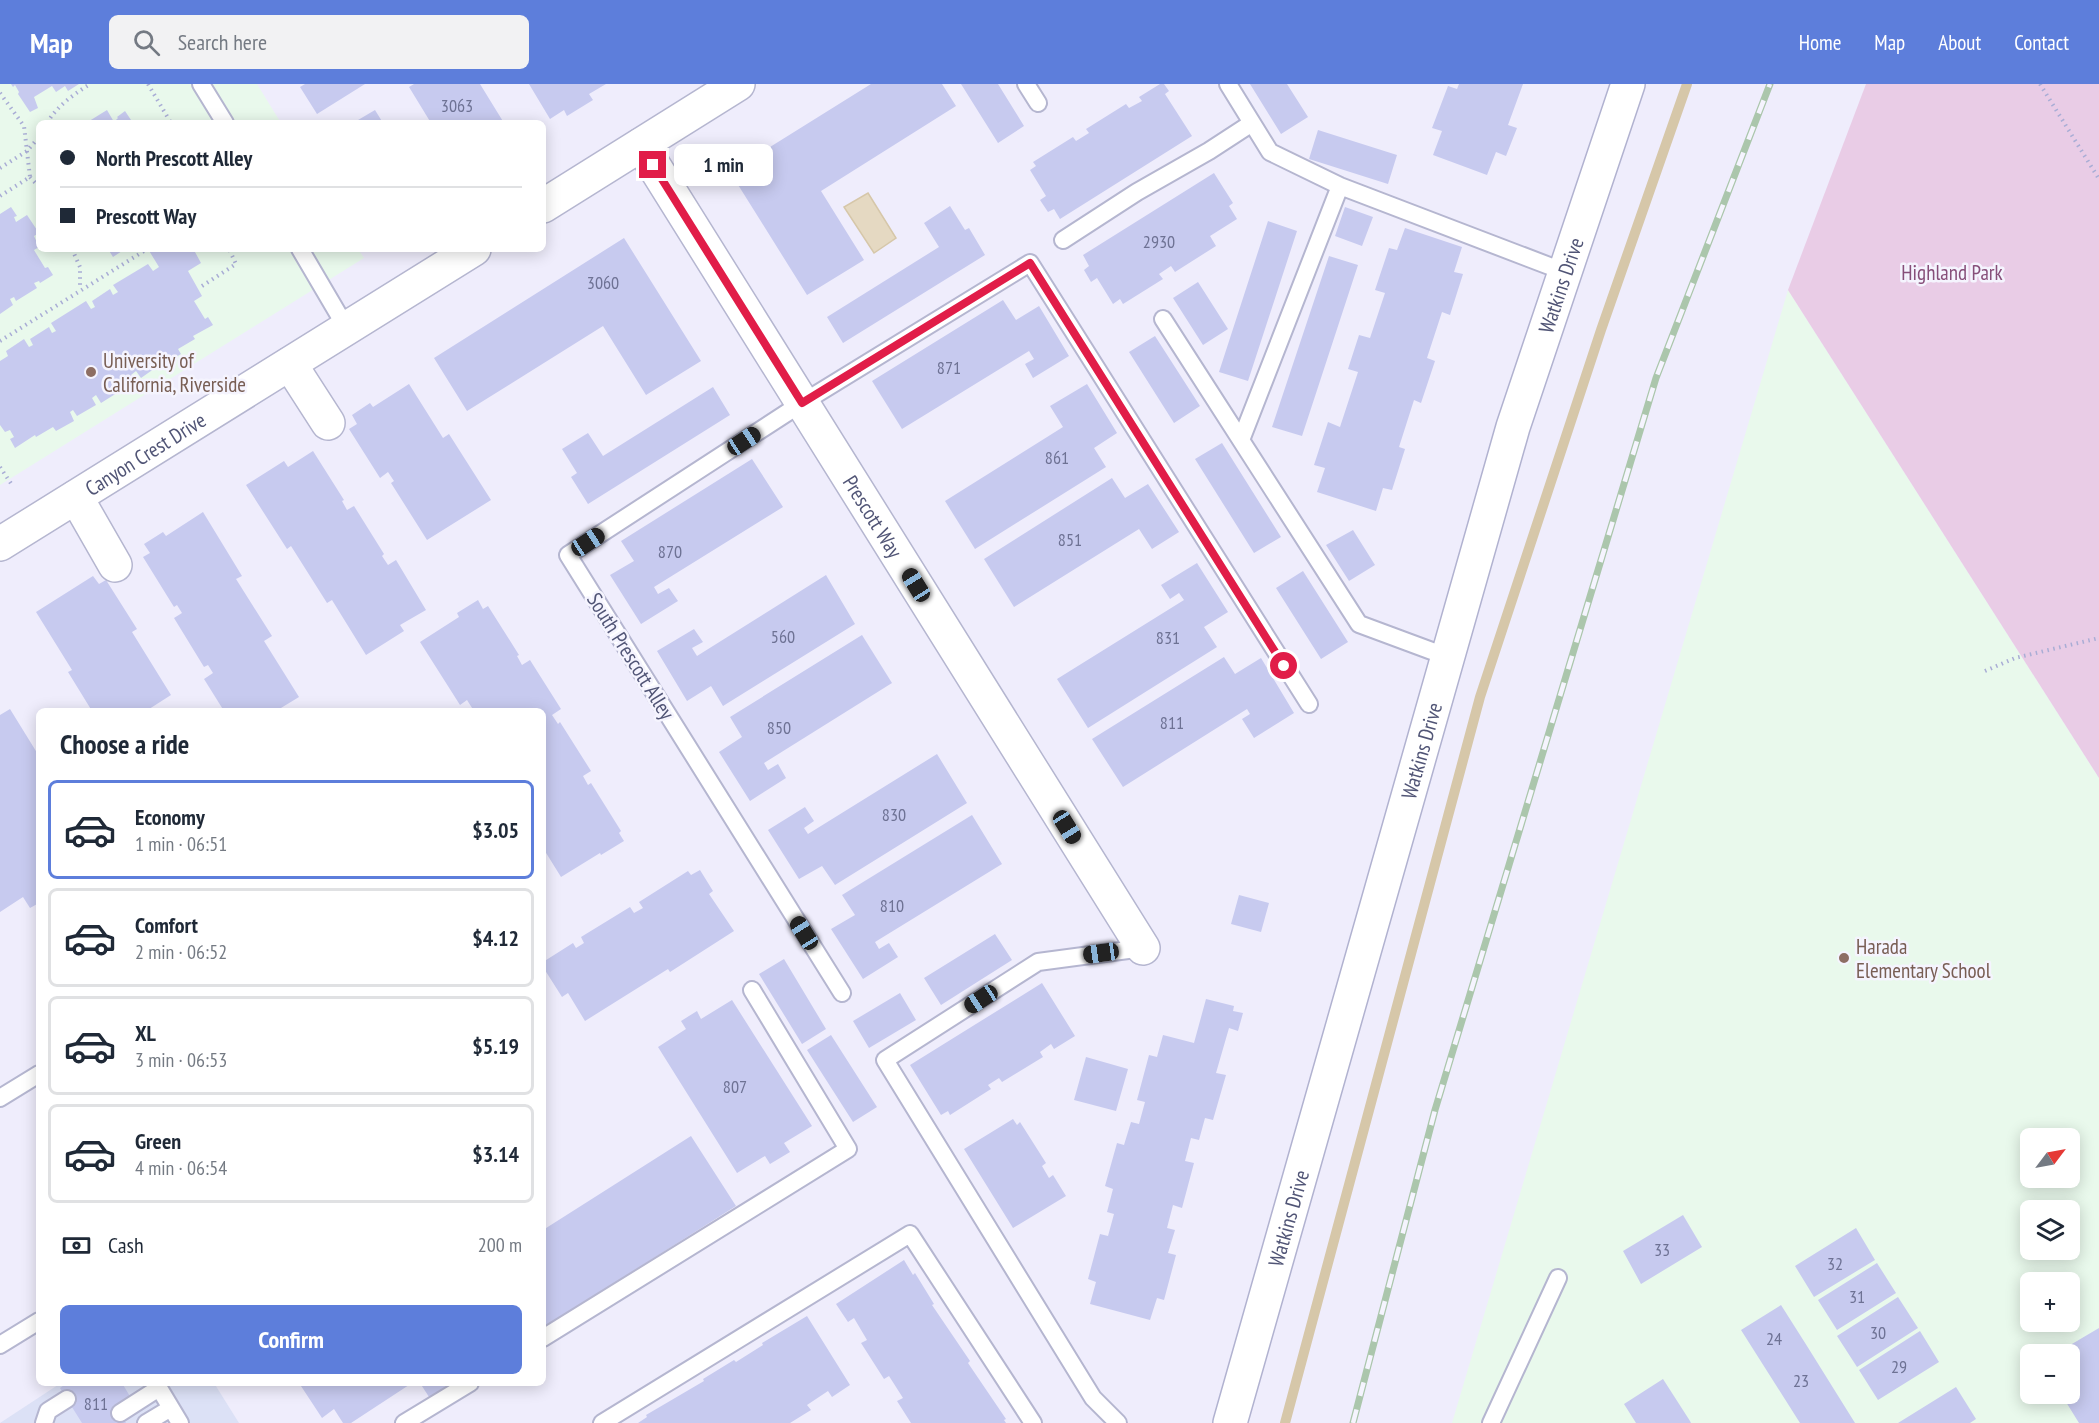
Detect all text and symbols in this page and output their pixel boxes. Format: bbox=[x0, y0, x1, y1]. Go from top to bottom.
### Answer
search box bbox=[109, 15, 529, 69]
text: Map bbox=[30, 24, 73, 61]
icon: search bbox=[130, 26, 163, 59]
text: Search here bbox=[178, 28, 267, 56]
text: Home bbox=[1799, 29, 1841, 56]
text: Map bbox=[1874, 29, 1905, 56]
text: About bbox=[1938, 29, 1981, 56]
text: Contact bbox=[2014, 29, 2069, 56]
house number: 3063 bbox=[441, 94, 473, 117]
text: North Prescott Alley bbox=[96, 144, 252, 172]
callout: 1 min bbox=[674, 144, 773, 186]
route end bbox=[639, 151, 666, 178]
text: 1 min bbox=[703, 152, 744, 178]
text: Prescott Way bbox=[96, 202, 196, 230]
house number: 2930 bbox=[1143, 230, 1175, 253]
street label: Watkins Drive bbox=[1532, 234, 1589, 337]
park label: Highland Park bbox=[1901, 259, 2003, 286]
house number: 3060 bbox=[587, 271, 619, 294]
place label: University of California, Riverside bbox=[103, 347, 246, 398]
house number: 871 bbox=[937, 356, 961, 379]
marker: University of California, Riverside bbox=[84, 365, 98, 379]
street label: Canyon Crest Drive bbox=[80, 406, 210, 501]
car bbox=[724, 424, 764, 458]
house number: 861 bbox=[1045, 446, 1069, 469]
street label: Prescott Way bbox=[837, 470, 909, 563]
car bbox=[568, 525, 608, 559]
house number: 851 bbox=[1058, 528, 1082, 551]
house number: 870 bbox=[658, 540, 682, 563]
car bbox=[899, 565, 933, 605]
street label: South Prescott Alley bbox=[581, 588, 681, 725]
house number: 560 bbox=[771, 625, 795, 648]
house number: 831 bbox=[1156, 626, 1180, 649]
route start bbox=[1270, 652, 1297, 679]
street label: Watkins Drive bbox=[1394, 699, 1448, 802]
house number: 811 bbox=[1160, 711, 1184, 734]
house number: 850 bbox=[767, 716, 791, 739]
text: Choose a ride bbox=[60, 727, 189, 761]
icon: car bbox=[63, 803, 117, 857]
text: Economy bbox=[135, 803, 205, 831]
house number: 830 bbox=[882, 803, 906, 826]
car bbox=[1050, 807, 1084, 847]
text: $3.05 bbox=[472, 816, 519, 844]
text: 1 min · 06:51 bbox=[135, 831, 227, 857]
house number: 810 bbox=[880, 894, 904, 917]
icon: car bbox=[63, 911, 117, 965]
text: Comfort bbox=[135, 911, 198, 939]
car bbox=[787, 913, 821, 953]
text: $4.12 bbox=[472, 924, 519, 952]
place label: Harada Elementary School bbox=[1856, 933, 1991, 984]
text: 2 min · 06:52 bbox=[135, 939, 227, 965]
car bbox=[1082, 942, 1120, 964]
marker: Harada Elementary School bbox=[1837, 951, 1851, 965]
car bbox=[961, 982, 1001, 1016]
icon: car bbox=[63, 1019, 117, 1073]
text: XL bbox=[135, 1019, 156, 1047]
text: $5.19 bbox=[472, 1032, 519, 1060]
text: 3 min · 06:53 bbox=[135, 1047, 227, 1073]
house number: 807 bbox=[723, 1075, 747, 1098]
icon: car bbox=[63, 1127, 117, 1181]
text: Green bbox=[135, 1127, 181, 1155]
north arrow bbox=[2020, 1128, 2080, 1188]
map controls bbox=[2020, 1128, 2080, 1404]
text: $3.14 bbox=[472, 1140, 519, 1168]
text: 4 min · 06:54 bbox=[135, 1155, 227, 1181]
street label: Watkins Drive bbox=[1262, 1167, 1315, 1270]
button: layers bbox=[2020, 1200, 2080, 1260]
icon: cash bbox=[60, 1229, 93, 1262]
text: Cash bbox=[108, 1231, 144, 1259]
text: 200 m bbox=[478, 1232, 522, 1258]
house number: 33 bbox=[1654, 1238, 1670, 1261]
house number: 32 bbox=[1827, 1252, 1843, 1275]
button: + bbox=[2020, 1272, 2080, 1332]
house number: 31 bbox=[1849, 1285, 1865, 1308]
button: Confirm bbox=[60, 1305, 522, 1374]
house number: 30 bbox=[1870, 1321, 1886, 1344]
house number: 24 bbox=[1766, 1327, 1782, 1350]
button: − bbox=[2020, 1344, 2080, 1404]
house number: 29 bbox=[1891, 1355, 1907, 1378]
house number: 23 bbox=[1793, 1369, 1809, 1392]
house number: 811 bbox=[84, 1392, 108, 1415]

